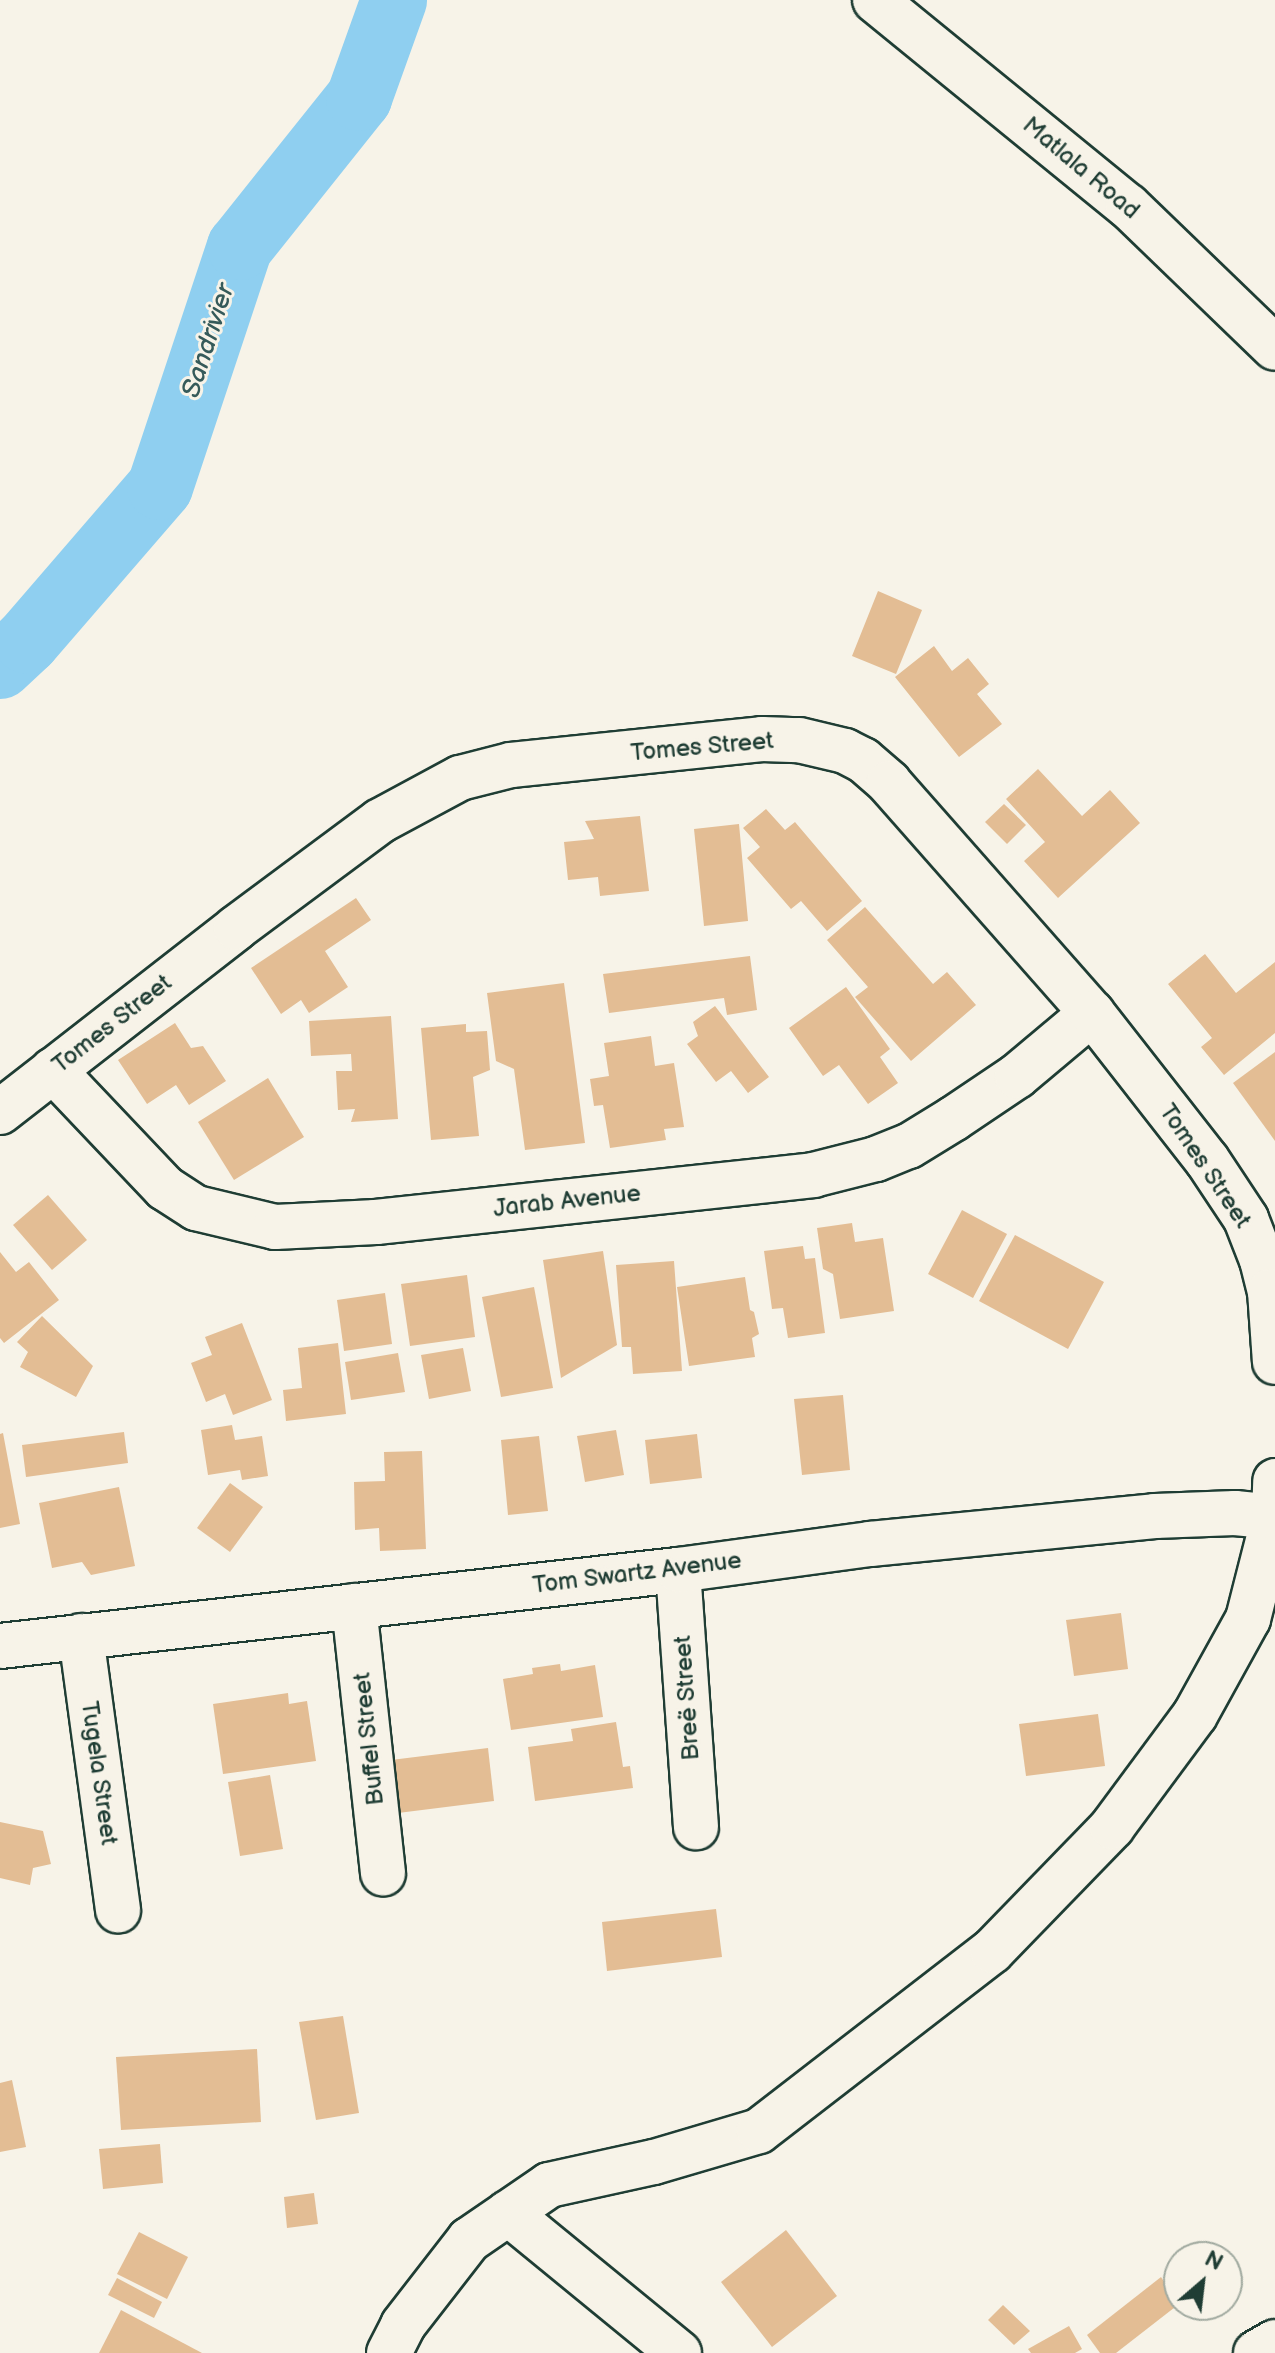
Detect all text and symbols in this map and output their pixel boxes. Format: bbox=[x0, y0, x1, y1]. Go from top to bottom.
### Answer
street label: Matlala Road bbox=[1017, 111, 1145, 225]
water label: Sandrivier bbox=[176, 280, 242, 402]
street label: Tomes Street bbox=[629, 726, 775, 768]
street label: Tomes Street bbox=[46, 968, 178, 1080]
street label: Tomes Street bbox=[1153, 1098, 1257, 1234]
street label: Jarab Avenue bbox=[492, 1179, 642, 1223]
street label: Tom Swartz Avenue bbox=[531, 1546, 743, 1600]
street label: Breë Street bbox=[668, 1634, 706, 1762]
street label: Buffel Street bbox=[348, 1671, 390, 1807]
street label: Tugela Street bbox=[75, 1699, 123, 1847]
north arrow bbox=[1163, 2241, 1243, 2321]
text: N bbox=[1200, 2245, 1227, 2277]

